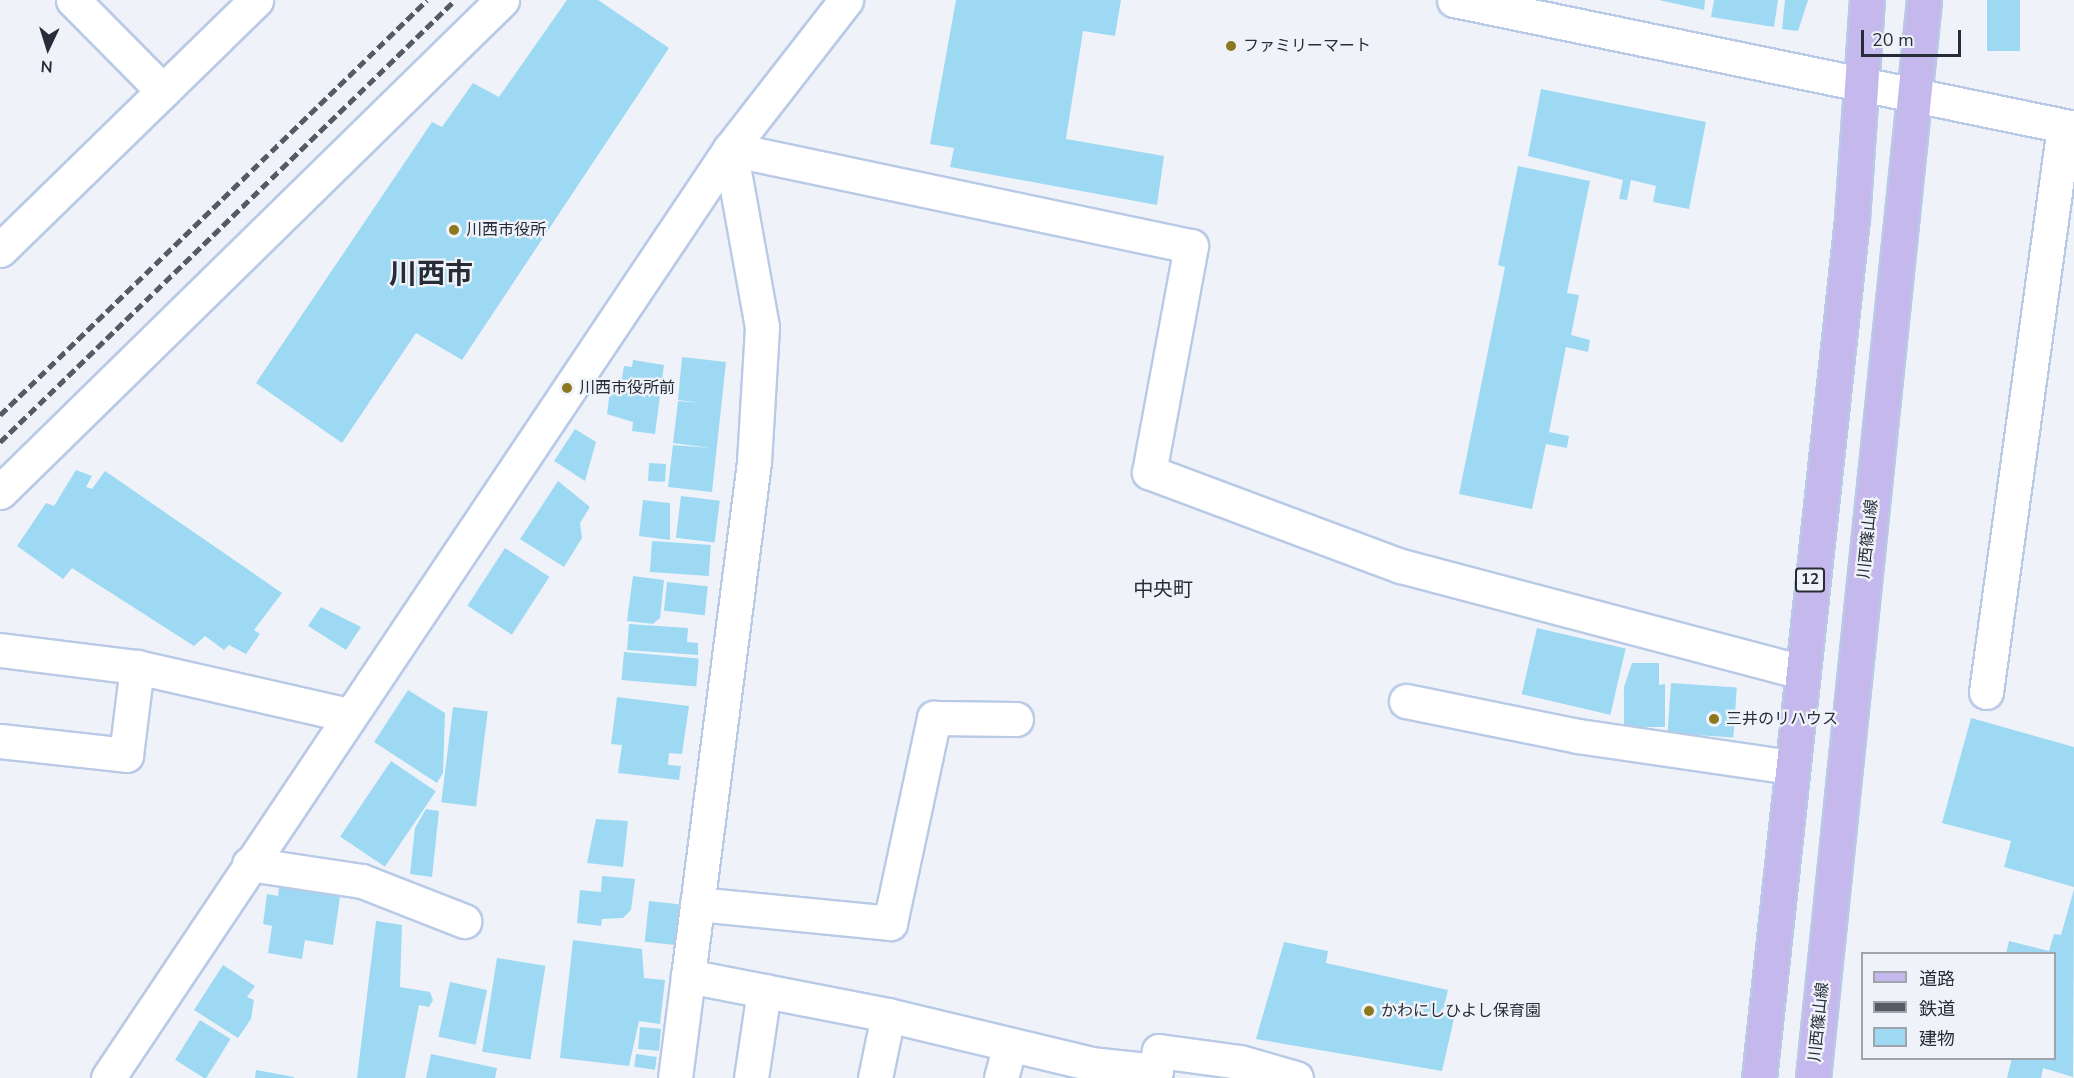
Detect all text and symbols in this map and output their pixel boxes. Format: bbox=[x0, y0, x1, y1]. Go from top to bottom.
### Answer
north arrow bbox=[18, 18, 78, 78]
scale bar bbox=[1864, 18, 1964, 56]
text: 20 m bbox=[1872, 28, 1914, 52]
place label: ファミリーマート bbox=[1243, 36, 1371, 56]
marker: ファミリーマート bbox=[1224, 39, 1238, 53]
text: N bbox=[40, 55, 53, 77]
place label: 川西市役所 bbox=[466, 220, 546, 240]
marker: 川西市役所 bbox=[447, 223, 461, 237]
district label: 川西市 bbox=[389, 257, 473, 291]
place label: 川西市役所前 bbox=[579, 378, 675, 398]
marker: 川西市役所前 bbox=[560, 381, 574, 395]
street label: 川西篠山線 bbox=[1854, 498, 1882, 580]
road number: 12 bbox=[1795, 568, 1825, 592]
district label: 中央町 bbox=[1133, 577, 1193, 601]
place label: 三井のリハウス bbox=[1726, 709, 1838, 729]
marker: 三井のリハウス bbox=[1707, 712, 1721, 726]
legend bbox=[1861, 952, 2056, 1060]
text: 道路 bbox=[1919, 967, 1955, 991]
street label: 川西篠山線 bbox=[1805, 981, 1833, 1063]
text: 鉄道 bbox=[1919, 997, 1955, 1021]
place label: かわにしひよし保育園 bbox=[1381, 1001, 1541, 1021]
marker: かわにしひよし保育園 bbox=[1362, 1004, 1376, 1018]
text: 建物 bbox=[1919, 1027, 1955, 1051]

